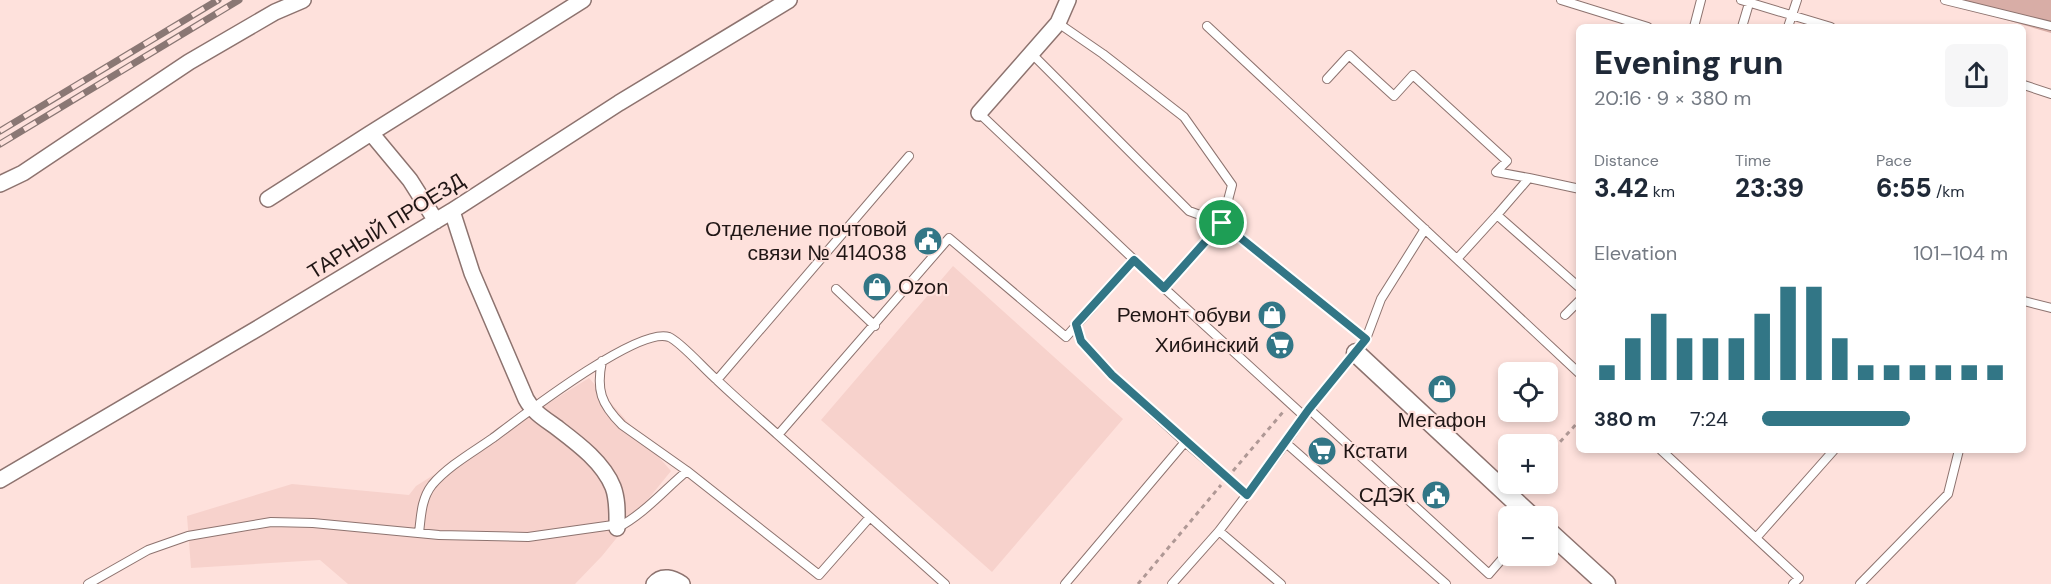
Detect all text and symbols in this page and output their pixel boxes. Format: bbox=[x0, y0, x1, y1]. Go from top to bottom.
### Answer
text: Evening run bbox=[1594, 41, 1783, 84]
button: share bbox=[1945, 44, 2008, 107]
text: 20:16 · 9 × 380 m bbox=[1594, 85, 1751, 111]
text: Distance bbox=[1594, 150, 1659, 171]
text: Time bbox=[1735, 150, 1771, 171]
text: Pace bbox=[1876, 150, 1912, 171]
street label: ТАРНЫЙ ПРОЕЗД bbox=[302, 166, 470, 286]
text: 3.42 bbox=[1594, 171, 1648, 205]
text: 23:39 bbox=[1735, 171, 1804, 205]
text: 6:55 bbox=[1876, 171, 1932, 205]
text: km bbox=[1648, 181, 1675, 202]
text: /km bbox=[1932, 181, 1965, 202]
pin bbox=[1196, 197, 1247, 248]
icon: arrive bbox=[1205, 206, 1238, 239]
place label: Отделение почтовой связи № 414038 bbox=[705, 215, 907, 267]
public building icon: Отделение почтовой связи № 414038 bbox=[912, 225, 944, 257]
text: Elevation bbox=[1594, 240, 1677, 266]
text: 101–104 m bbox=[1913, 240, 2008, 266]
shop icon: Ozon bbox=[861, 271, 893, 303]
place label: Ozon bbox=[898, 273, 948, 301]
shop icon: Ремонт обуви bbox=[1256, 299, 1288, 331]
place label: Ремонт обуви bbox=[1117, 301, 1251, 329]
supermarket icon: Хибинский bbox=[1264, 329, 1296, 361]
place label: Хибинский bbox=[1155, 331, 1259, 359]
map controls bbox=[1498, 362, 1558, 566]
button: locate bbox=[1498, 362, 1558, 422]
shop icon: Мегафон bbox=[1426, 373, 1458, 405]
place label: Мегафон bbox=[1398, 406, 1486, 434]
text: 380 m bbox=[1594, 406, 1656, 432]
text: 7:24 bbox=[1690, 406, 1728, 432]
button: + bbox=[1498, 434, 1558, 494]
supermarket icon: Кстати bbox=[1306, 435, 1338, 467]
place label: Кстати bbox=[1343, 437, 1408, 465]
public building icon: СДЭК bbox=[1420, 479, 1452, 511]
place label: СДЭК bbox=[1359, 481, 1416, 509]
button: − bbox=[1498, 506, 1558, 566]

